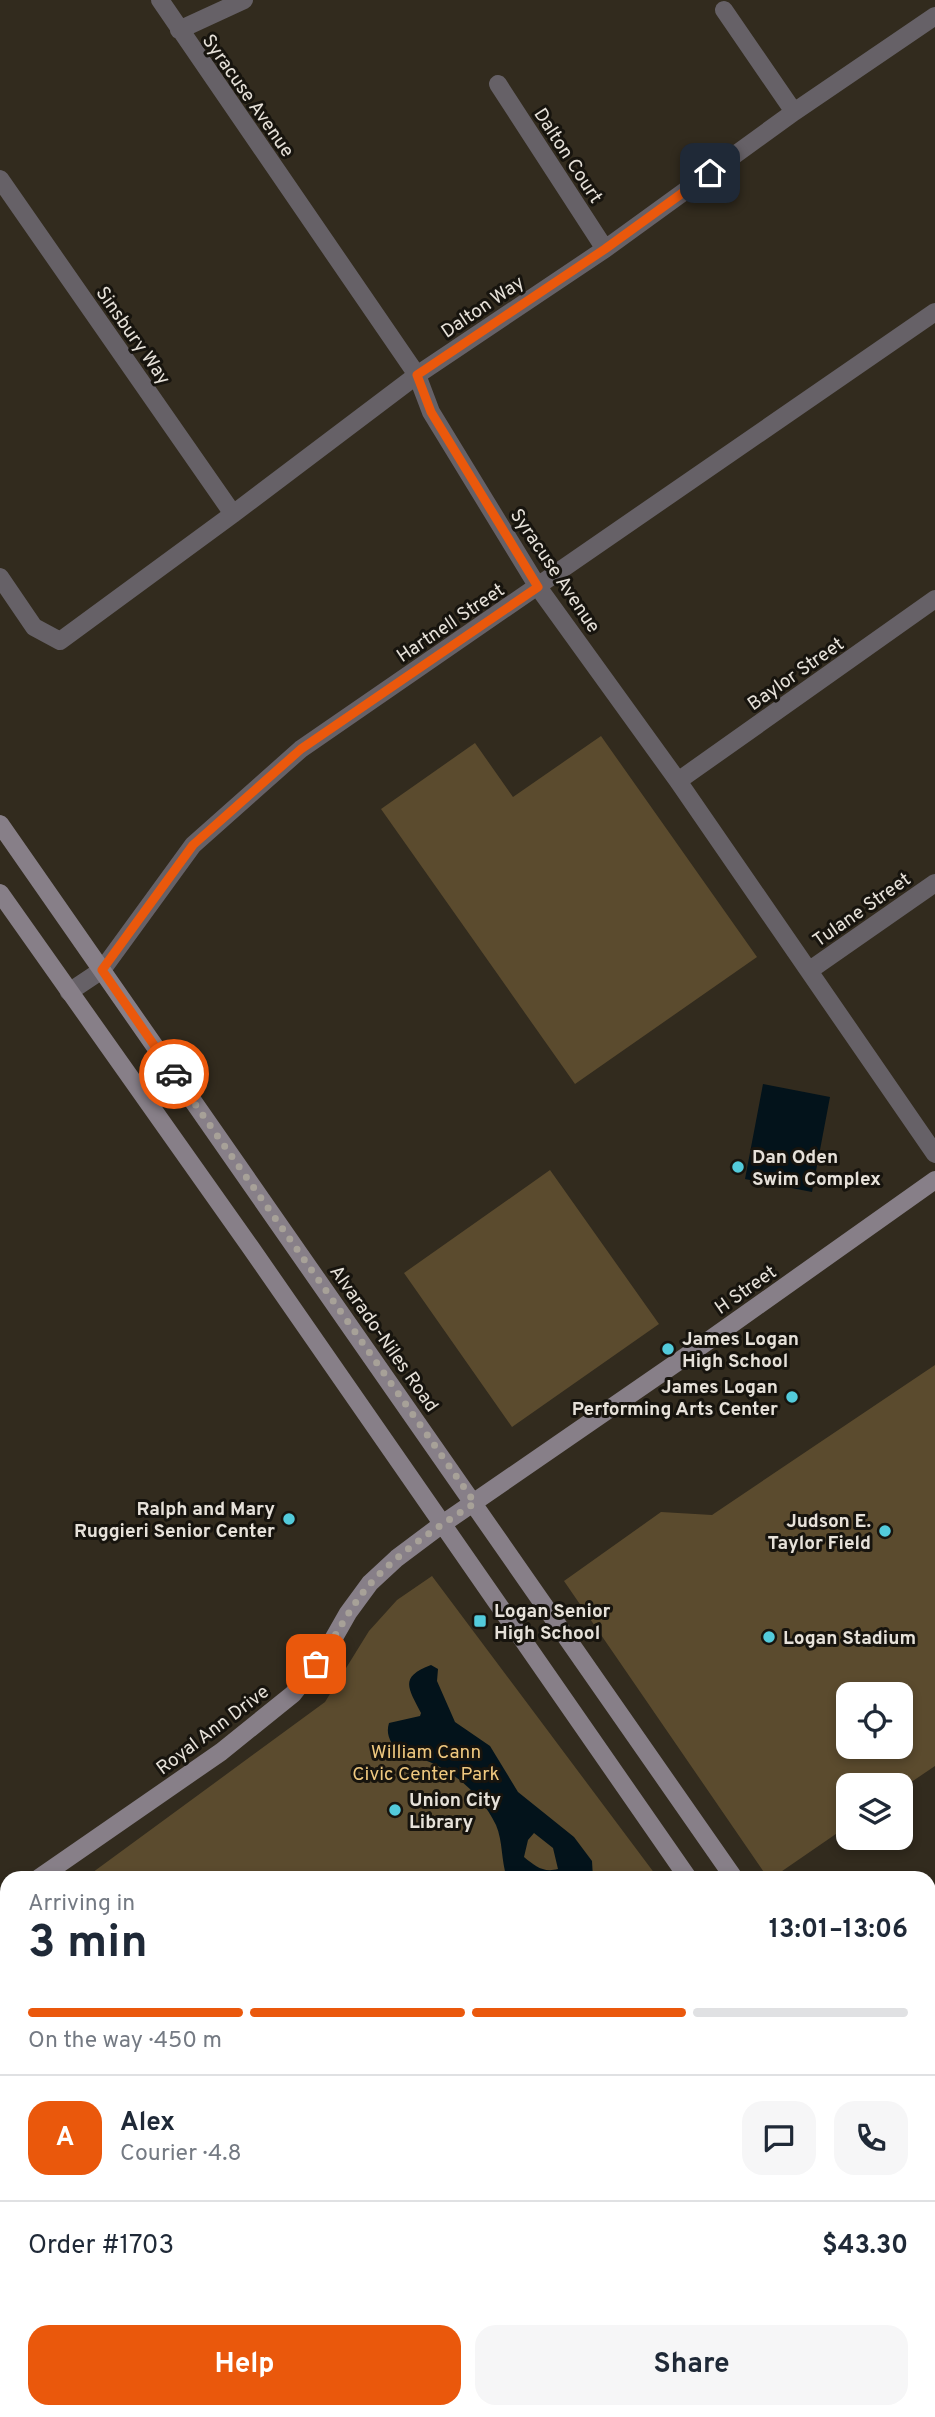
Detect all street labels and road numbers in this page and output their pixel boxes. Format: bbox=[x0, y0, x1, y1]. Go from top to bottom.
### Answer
street label: Syracuse Avenue bbox=[196, 30, 299, 162]
street label: Dalton Court bbox=[528, 104, 607, 208]
street label: Dalton Way bbox=[437, 271, 529, 344]
street label: Sinsbury Way bbox=[90, 282, 175, 390]
street label: Syracuse Avenue bbox=[504, 504, 605, 638]
street label: Hartnell Street bbox=[393, 579, 510, 669]
street label: Baylor Street bbox=[743, 633, 849, 717]
street label: Tulane Street bbox=[808, 868, 916, 953]
street label: Alvarado-Niles Road bbox=[324, 1261, 443, 1417]
street label: H Street bbox=[711, 1261, 782, 1321]
street label: Royal Ann Drive bbox=[152, 1680, 274, 1781]

